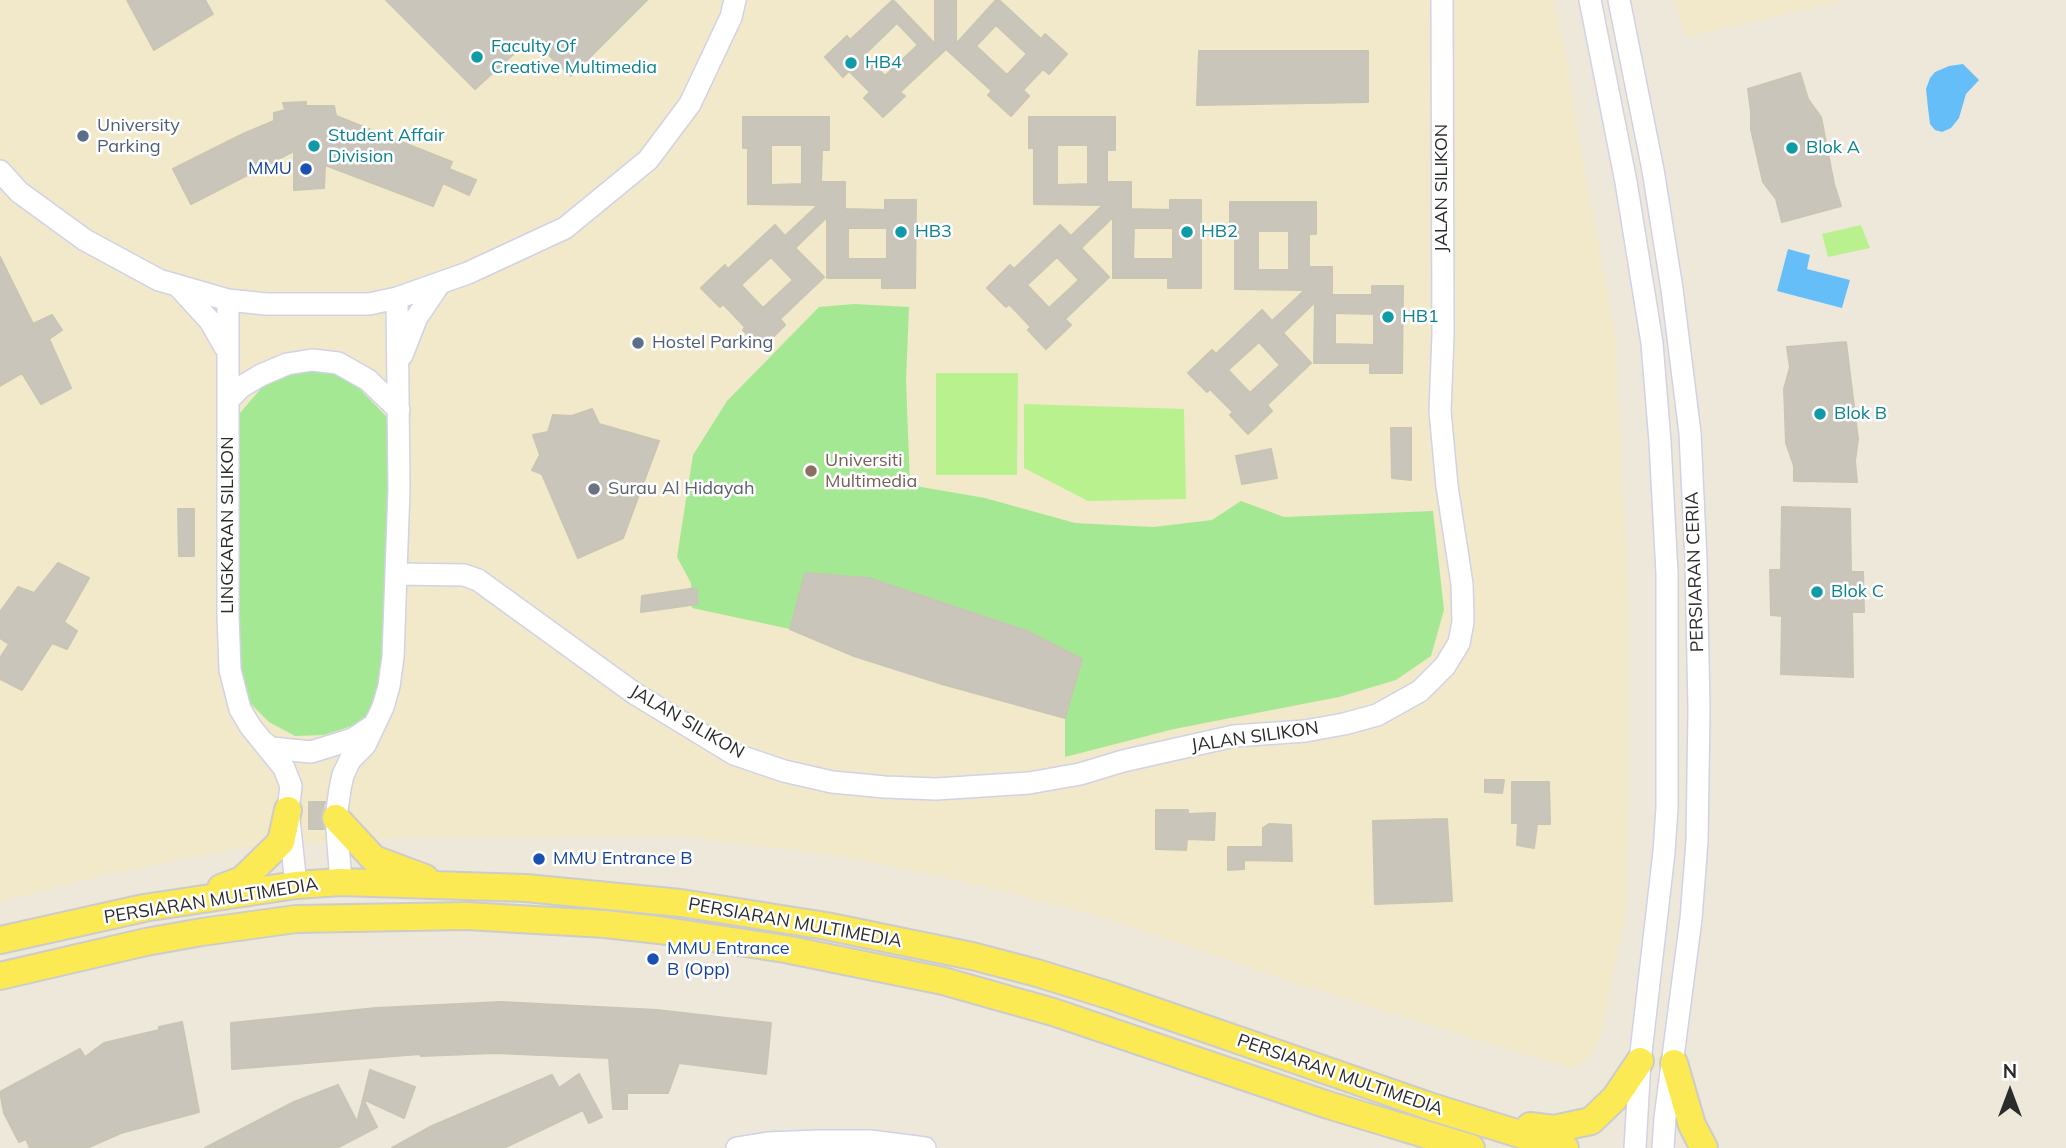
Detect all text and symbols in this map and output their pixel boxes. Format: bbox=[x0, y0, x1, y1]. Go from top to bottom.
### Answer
place label: Faculty Of Creative Multimedia bbox=[491, 36, 657, 78]
marker: Faculty Of Creative Multimedia bbox=[469, 49, 485, 65]
place label: HB4 bbox=[865, 52, 902, 74]
marker: HB4 bbox=[843, 55, 859, 71]
place label: University Parking bbox=[97, 115, 180, 158]
street label: JALAN SILIKON bbox=[1431, 124, 1453, 252]
place label: Student Affair Division bbox=[328, 125, 445, 168]
marker: University Parking bbox=[75, 128, 91, 144]
place label: Blok A bbox=[1806, 137, 1860, 159]
marker: Student Affair Division bbox=[306, 138, 322, 154]
marker: Blok A bbox=[1784, 140, 1800, 156]
place label: MMU bbox=[248, 158, 292, 180]
marker: MMU bbox=[298, 161, 314, 177]
place label: HB3 bbox=[915, 221, 952, 243]
place label: HB2 bbox=[1201, 221, 1238, 243]
marker: HB3 bbox=[893, 224, 909, 240]
marker: HB2 bbox=[1179, 224, 1195, 240]
place label: HB1 bbox=[1402, 306, 1439, 328]
marker: HB1 bbox=[1380, 309, 1396, 325]
place label: Hostel Parking bbox=[652, 332, 773, 354]
marker: Hostel Parking bbox=[630, 335, 646, 351]
place label: Blok B bbox=[1834, 403, 1887, 425]
marker: Blok B bbox=[1812, 406, 1828, 422]
street label: LINGKARAN SILIKON bbox=[217, 436, 239, 614]
place label: Universiti Multimedia bbox=[825, 450, 917, 492]
marker: Universiti Multimedia bbox=[803, 463, 819, 479]
place label: Surau Al Hidayah bbox=[608, 478, 754, 500]
marker: Surau Al Hidayah bbox=[586, 481, 602, 497]
street label: PERSIARAN CERIA bbox=[1681, 491, 1709, 653]
place label: Blok C bbox=[1831, 581, 1884, 603]
marker: Blok C bbox=[1809, 584, 1825, 600]
street label: JALAN SILIKON bbox=[626, 681, 748, 763]
street label: JALAN SILIKON bbox=[1190, 717, 1320, 757]
place label: MMU Entrance B bbox=[553, 848, 692, 870]
marker: MMU Entrance B bbox=[531, 851, 547, 867]
street label: PERSIARAN MULTIMEDIA bbox=[102, 873, 320, 929]
street label: PERSIARAN MULTIMEDIA bbox=[687, 894, 903, 952]
place label: MMU Entrance B (Opp) bbox=[667, 938, 789, 981]
marker: MMU Entrance B (Opp) bbox=[645, 951, 661, 967]
street label: PERSIARAN MULTIMEDIA bbox=[1234, 1030, 1446, 1120]
north arrow bbox=[1975, 1057, 2045, 1127]
text: N bbox=[2003, 1059, 2017, 1083]

